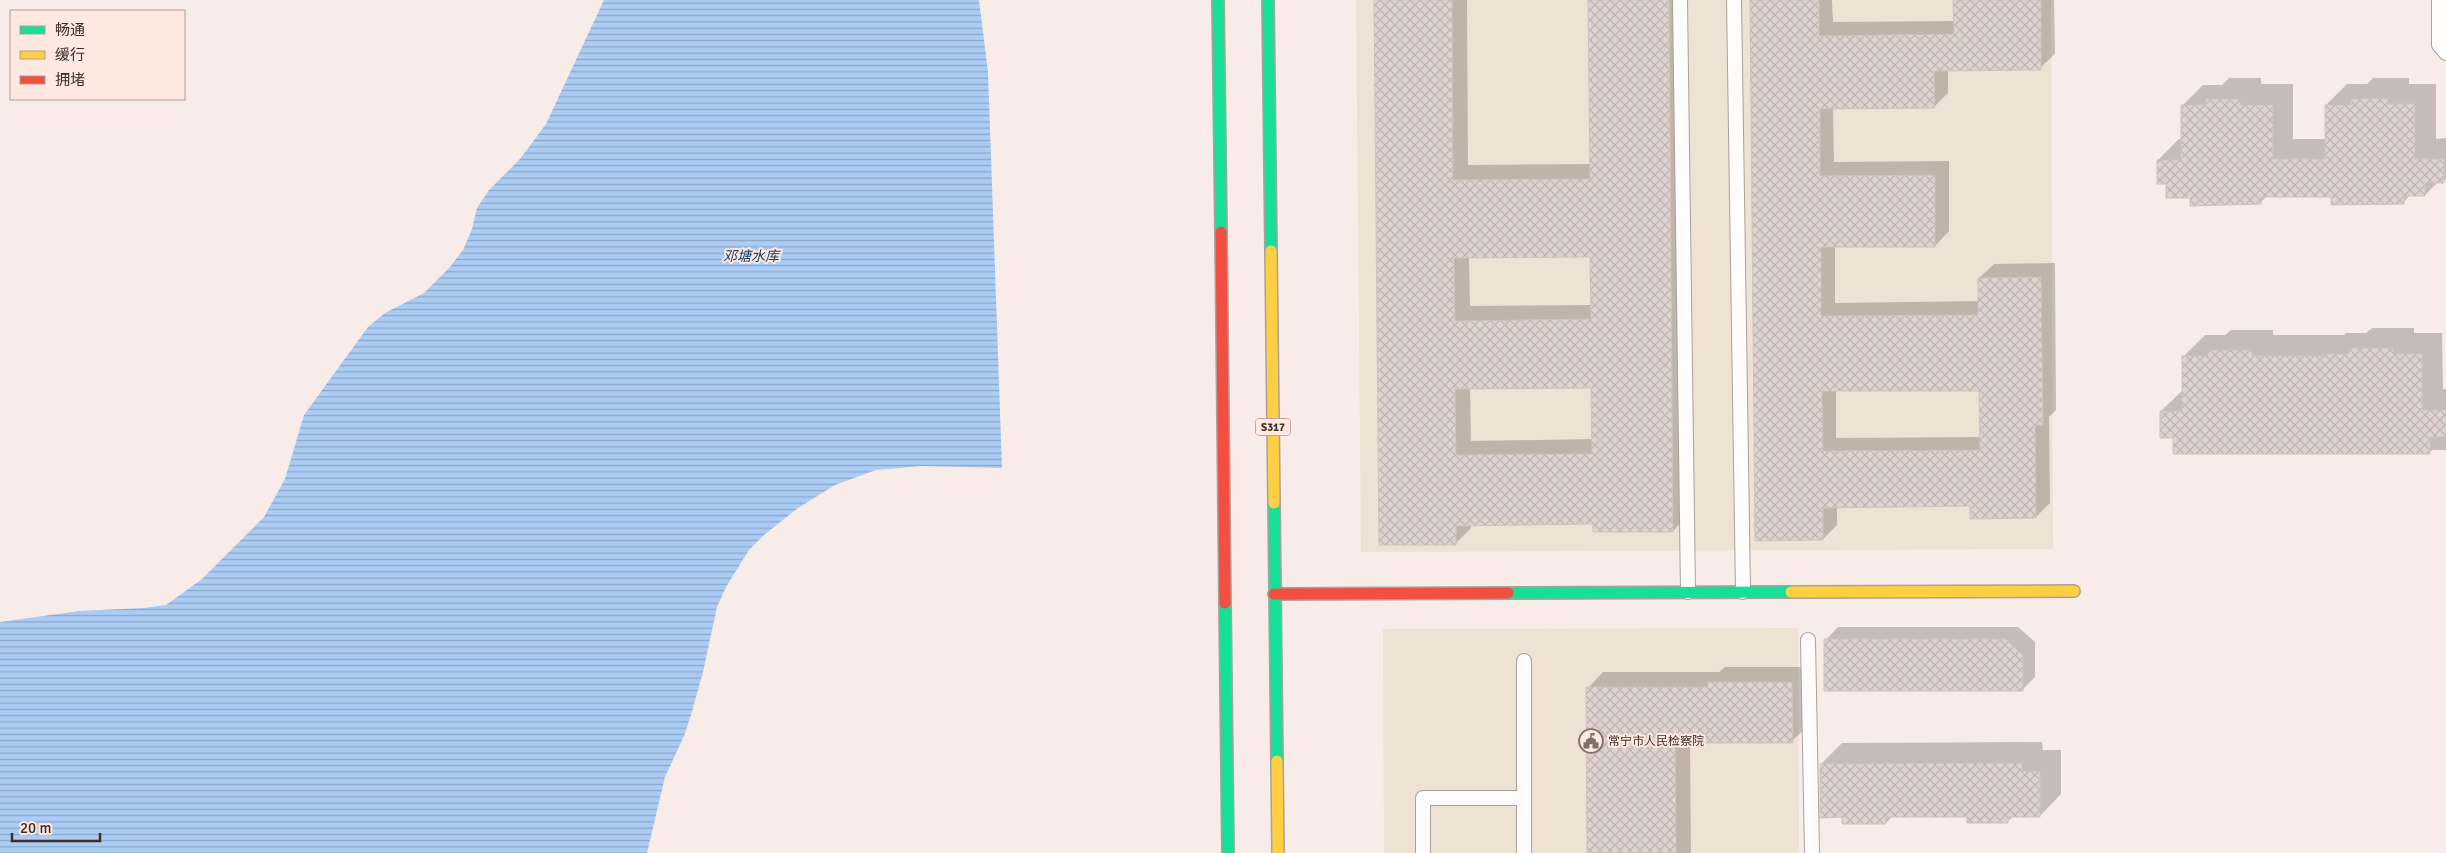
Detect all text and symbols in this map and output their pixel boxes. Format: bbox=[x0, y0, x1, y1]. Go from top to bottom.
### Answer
legend bbox=[10, 10, 185, 100]
text: 畅通 bbox=[55, 21, 85, 39]
text: 缓行 bbox=[55, 46, 85, 64]
text: 拥堵 bbox=[55, 71, 85, 89]
water label: 邓塘水库 bbox=[723, 248, 781, 265]
road number: S317 bbox=[1256, 418, 1290, 436]
public building icon: 常宁市人民检察院 bbox=[1578, 728, 1604, 754]
place label: 常宁市人民检察院 bbox=[1608, 734, 1704, 749]
scale bar bbox=[12, 810, 100, 842]
text: 20 m bbox=[20, 819, 51, 837]

